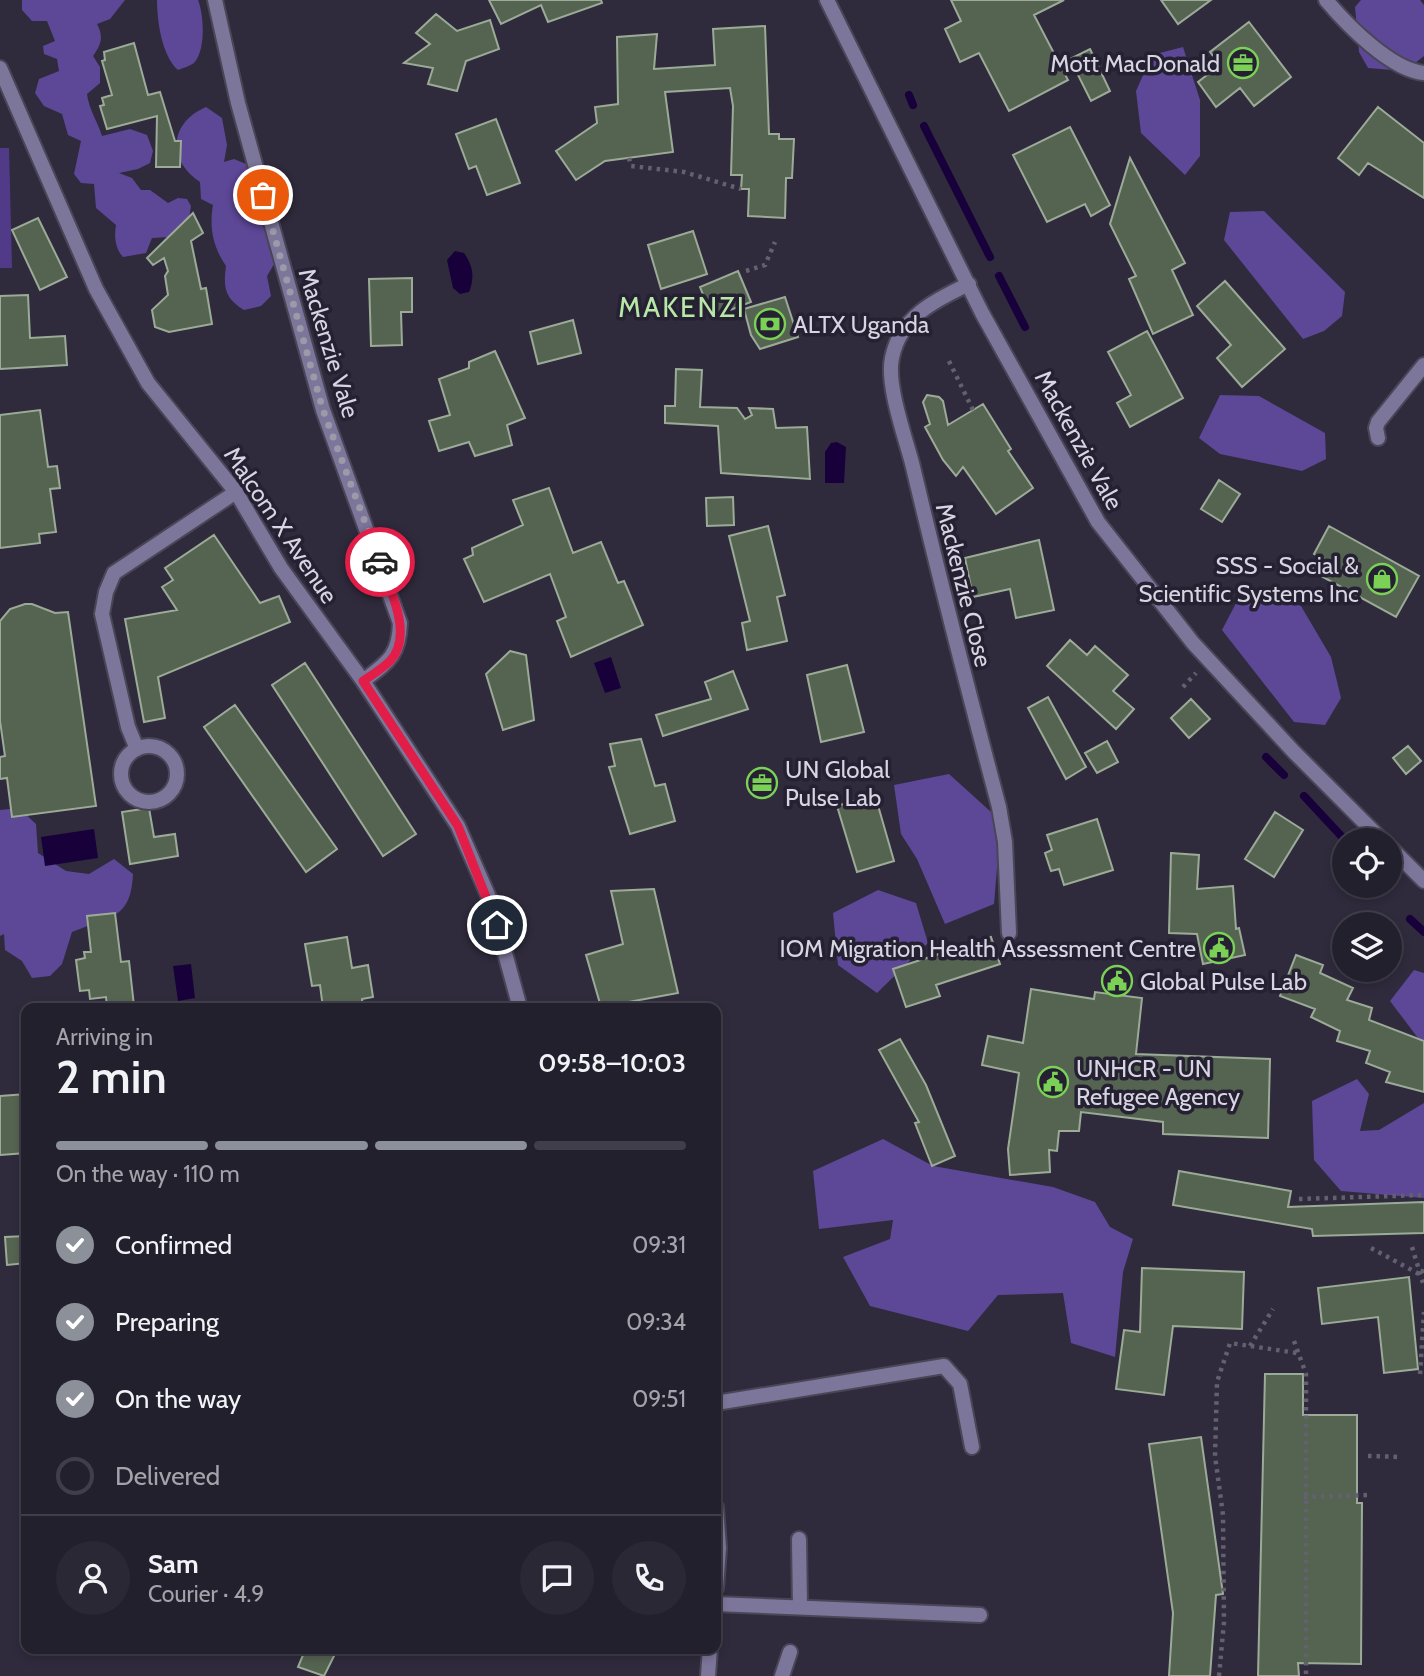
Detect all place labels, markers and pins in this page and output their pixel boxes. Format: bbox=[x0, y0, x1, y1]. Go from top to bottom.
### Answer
office icon: Mott MacDonald bbox=[1226, 46, 1260, 80]
place label: Mott MacDonald bbox=[1050, 49, 1220, 78]
pin bbox=[233, 165, 293, 225]
bank icon: ALTX Uganda bbox=[753, 307, 787, 341]
place label: ALTX Uganda bbox=[793, 310, 930, 339]
place label: SSS - Social & Scientific Systems Inc bbox=[1139, 551, 1359, 608]
shop icon: SSS - Social & Scientific Systems Inc bbox=[1365, 562, 1399, 596]
place label: UN Global Pulse Lab bbox=[785, 755, 890, 812]
office icon: UN Global Pulse Lab bbox=[745, 766, 779, 800]
pin bbox=[467, 895, 527, 955]
public building icon: IOM Migration Health Assessment Centre bbox=[1202, 931, 1236, 965]
place label: IOM Migration Health Assessment Centre bbox=[780, 934, 1196, 963]
public building icon: Global Pulse Lab bbox=[1100, 964, 1134, 998]
place label: Global Pulse Lab bbox=[1140, 967, 1307, 996]
place label: UNHCR - UN Refugee Agency bbox=[1076, 1054, 1240, 1111]
public building icon: UNHCR - UN Refugee Agency bbox=[1036, 1065, 1070, 1099]

